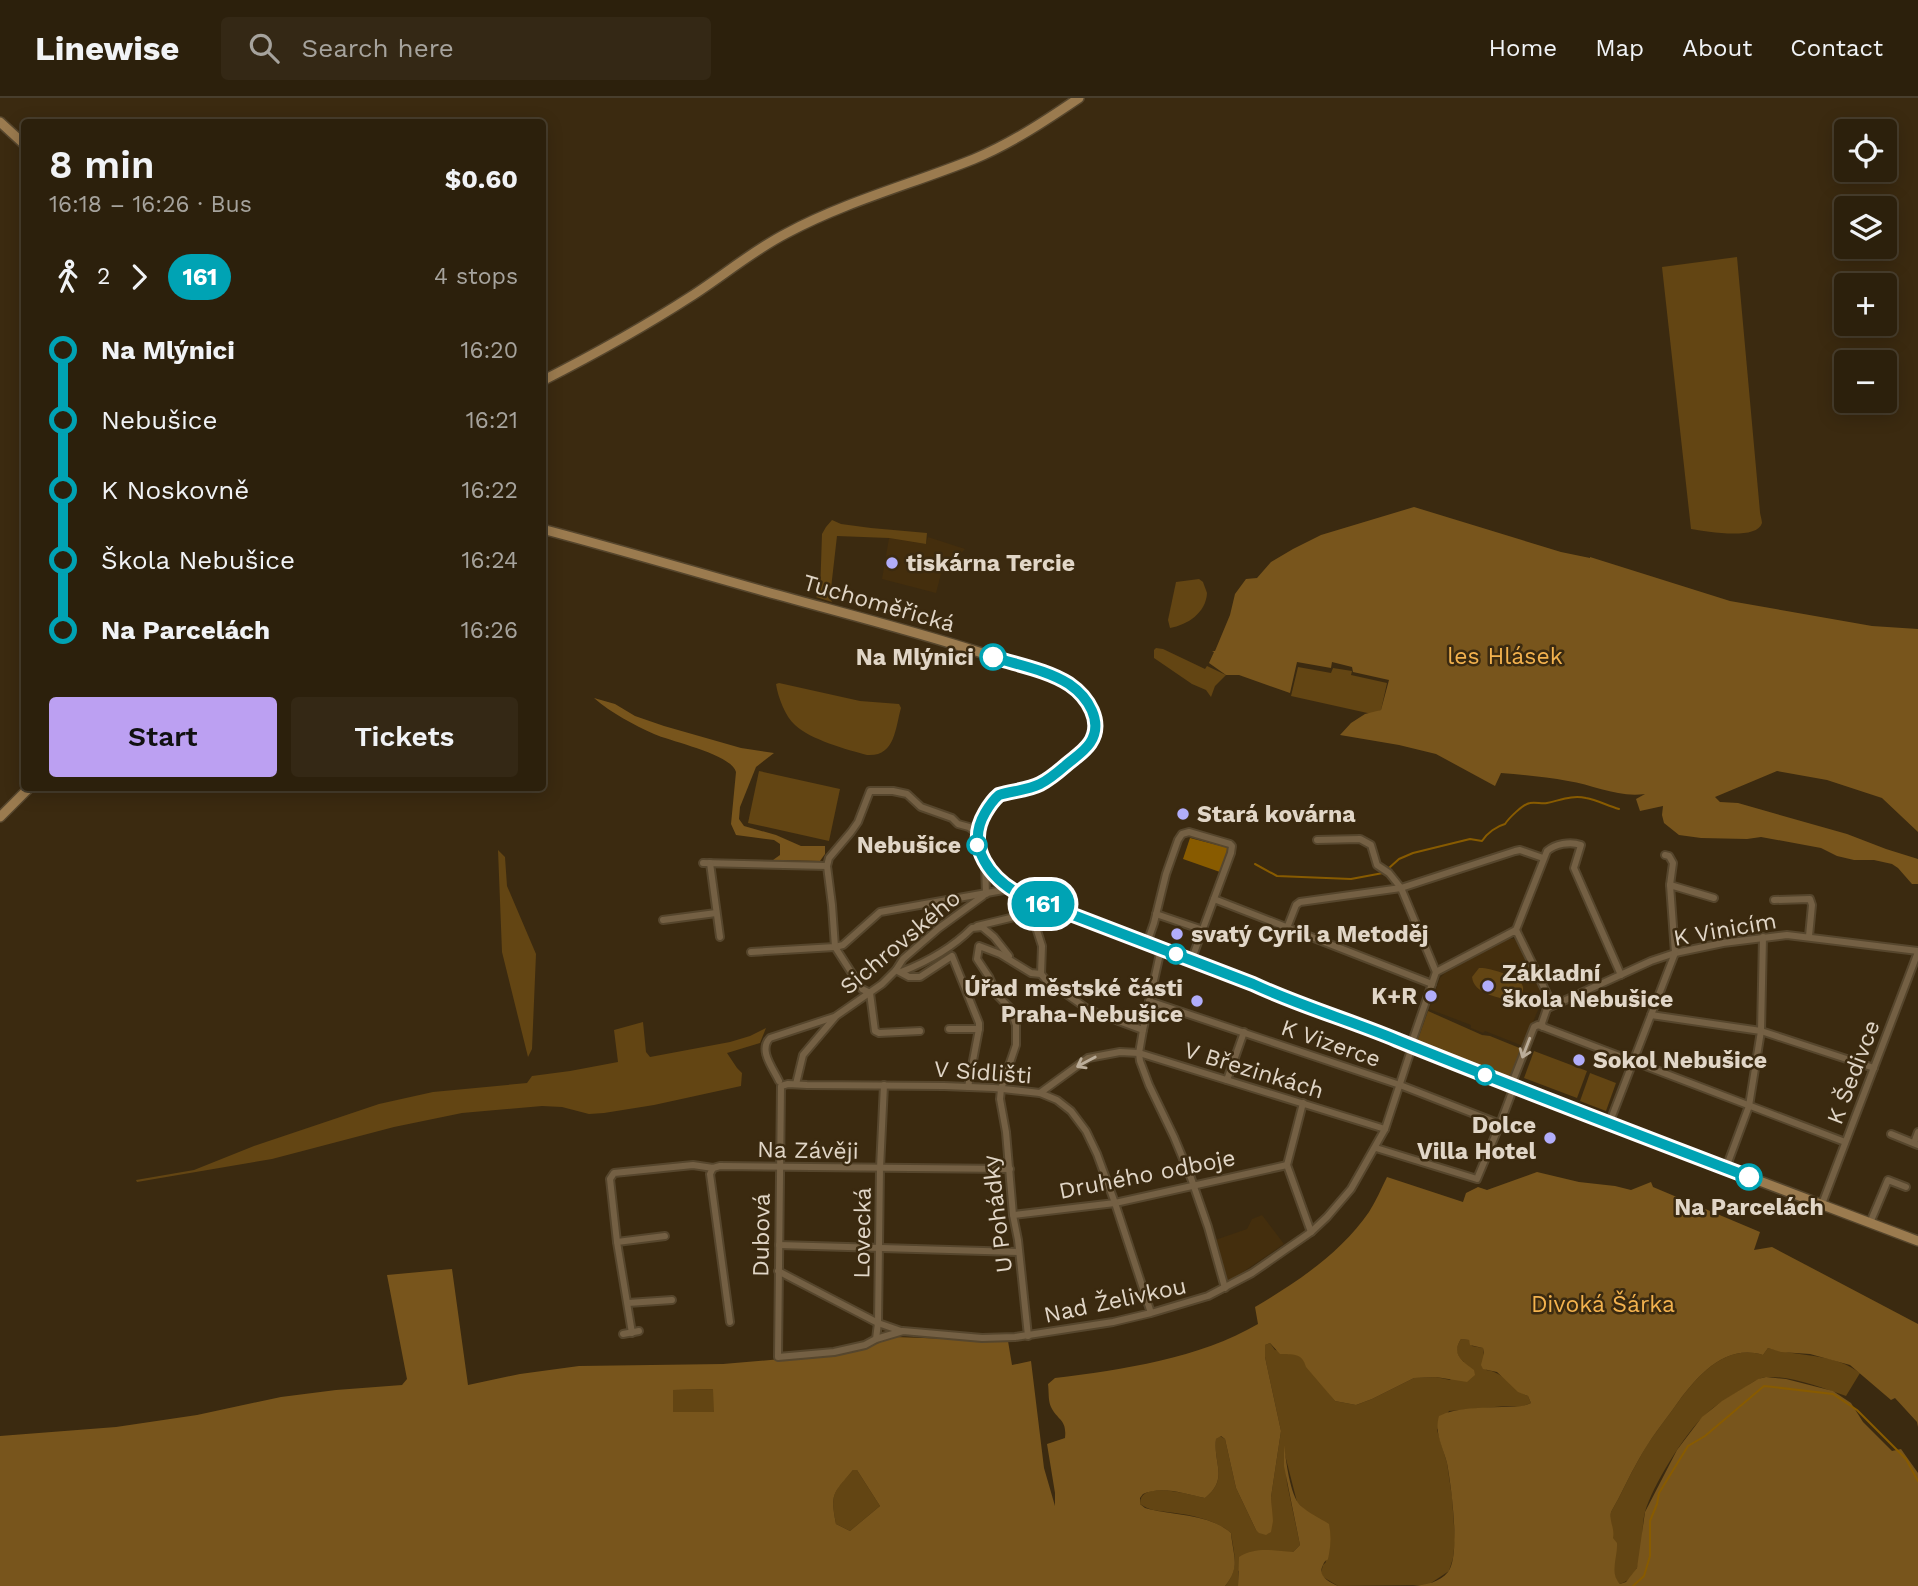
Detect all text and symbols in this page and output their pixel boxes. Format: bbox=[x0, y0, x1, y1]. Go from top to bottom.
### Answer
search box bbox=[221, 17, 711, 80]
text: Linewise bbox=[35, 29, 179, 68]
icon: search bbox=[245, 29, 283, 67]
text: Search here bbox=[301, 33, 454, 63]
text: Home bbox=[1489, 34, 1557, 62]
text: Map bbox=[1595, 34, 1644, 62]
text: About bbox=[1682, 34, 1752, 62]
text: Contact bbox=[1790, 34, 1883, 62]
map controls bbox=[1834, 119, 1897, 413]
button: locate bbox=[1834, 119, 1897, 182]
text: 8 min bbox=[49, 143, 154, 187]
text: $0.60 bbox=[445, 164, 518, 194]
text: 16:18 – 16:26 · Bus bbox=[49, 191, 252, 218]
button: layers bbox=[1834, 196, 1897, 259]
icon: walk bbox=[49, 258, 87, 296]
icon: forward bbox=[120, 258, 158, 296]
text: 2 bbox=[97, 263, 110, 290]
text: 161 bbox=[182, 263, 217, 291]
text: 4 stops bbox=[434, 263, 518, 290]
button: + bbox=[1834, 273, 1897, 336]
text: Na Mlýnici bbox=[101, 335, 235, 365]
text: 16:20 bbox=[461, 337, 518, 364]
button: − bbox=[1834, 350, 1897, 413]
text: Nebušice bbox=[101, 405, 217, 435]
text: 16:21 bbox=[466, 407, 518, 434]
text: K Noskovně bbox=[101, 475, 249, 505]
text: 16:22 bbox=[461, 477, 518, 504]
text: Škola Nebušice bbox=[101, 545, 295, 575]
text: 16:24 bbox=[461, 547, 518, 574]
place label: tiskárna Tercie bbox=[906, 550, 1075, 577]
marker: tiskárna Tercie bbox=[884, 555, 900, 571]
street label: Tuchoměřická bbox=[800, 569, 958, 638]
text: Na Parcelách bbox=[101, 615, 270, 645]
text: 16:26 bbox=[461, 617, 518, 644]
park label: les Hlásek bbox=[1447, 643, 1563, 670]
place label: Na Mlýnici bbox=[856, 644, 974, 671]
marker: Na Mlýnici bbox=[980, 644, 1006, 670]
button: Start bbox=[49, 697, 277, 777]
button: Tickets bbox=[291, 697, 518, 777]
place label: Stará kovárna bbox=[1197, 801, 1356, 828]
marker: Stará kovárna bbox=[1175, 806, 1191, 822]
place label: Nebušice bbox=[857, 832, 961, 859]
marker: Nebušice bbox=[967, 835, 987, 855]
line badge: 161 bbox=[1003, 881, 1083, 927]
street label: Sichrovského bbox=[835, 884, 966, 1000]
text: 161 bbox=[1025, 890, 1061, 918]
street label: K Vinicím bbox=[1671, 907, 1779, 952]
place label: svatý Cyril a Metoděj bbox=[1191, 921, 1429, 948]
marker: svatý Cyril a Metoděj bbox=[1169, 926, 1185, 942]
unlabelled marker bbox=[1166, 944, 1186, 964]
place label: Základní škola Nebušice bbox=[1502, 960, 1673, 1013]
place label: Úřad městské části Praha-Nebušice bbox=[964, 975, 1183, 1028]
marker: Základní škola Nebušice bbox=[1480, 978, 1496, 994]
place label: K+R bbox=[1371, 983, 1417, 1010]
marker: K+R bbox=[1423, 988, 1439, 1004]
marker: Úřad městské části Praha-Nebušice bbox=[1189, 993, 1205, 1009]
street label: K Vizerce bbox=[1278, 1014, 1384, 1073]
street label: K Šedivce bbox=[1820, 1016, 1886, 1128]
street label: V Březinkách bbox=[1181, 1036, 1327, 1105]
one-way arrow bbox=[1518, 1037, 1531, 1058]
place label: Sokol Nebušice bbox=[1593, 1047, 1767, 1074]
marker: Sokol Nebušice bbox=[1571, 1052, 1587, 1068]
one-way arrow bbox=[1076, 1055, 1097, 1069]
street label: V Sídlišti bbox=[933, 1056, 1033, 1089]
unlabelled marker bbox=[1475, 1065, 1495, 1085]
place label: Dolce Villa Hotel bbox=[1417, 1112, 1536, 1165]
marker: Dolce Villa Hotel bbox=[1542, 1130, 1558, 1146]
street label: Na Závěji bbox=[757, 1136, 859, 1165]
street label: Druhého odboje bbox=[1057, 1144, 1238, 1205]
street label: U Pohádky bbox=[977, 1153, 1018, 1274]
marker: Na Parcelách bbox=[1736, 1164, 1762, 1190]
street label: Lovecká bbox=[848, 1187, 877, 1279]
street label: Dubová bbox=[747, 1193, 776, 1277]
place label: Na Parcelách bbox=[1674, 1194, 1824, 1221]
street label: Nad Želivkou bbox=[1041, 1272, 1189, 1329]
park label: Divoká Šárka bbox=[1531, 1290, 1675, 1318]

